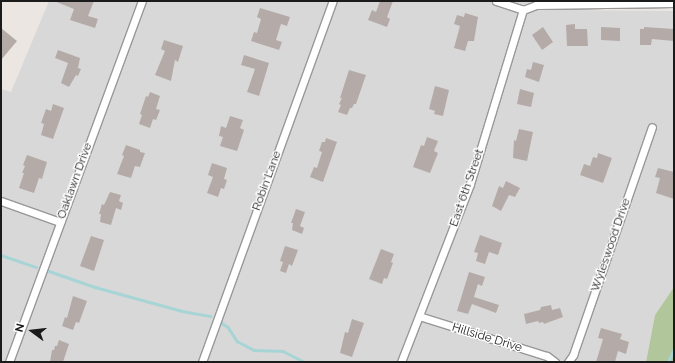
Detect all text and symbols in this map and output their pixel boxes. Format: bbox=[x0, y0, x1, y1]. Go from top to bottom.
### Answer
street label: Oaklawn Drive bbox=[55, 141, 95, 221]
street label: East 6th Street bbox=[447, 147, 487, 229]
street label: Robin Lane bbox=[250, 149, 284, 213]
street label: Wyleswood Drive bbox=[588, 196, 634, 294]
north arrow bbox=[12, 311, 52, 351]
street label: Hillside Drive bbox=[450, 320, 524, 356]
text: N bbox=[13, 322, 27, 334]

